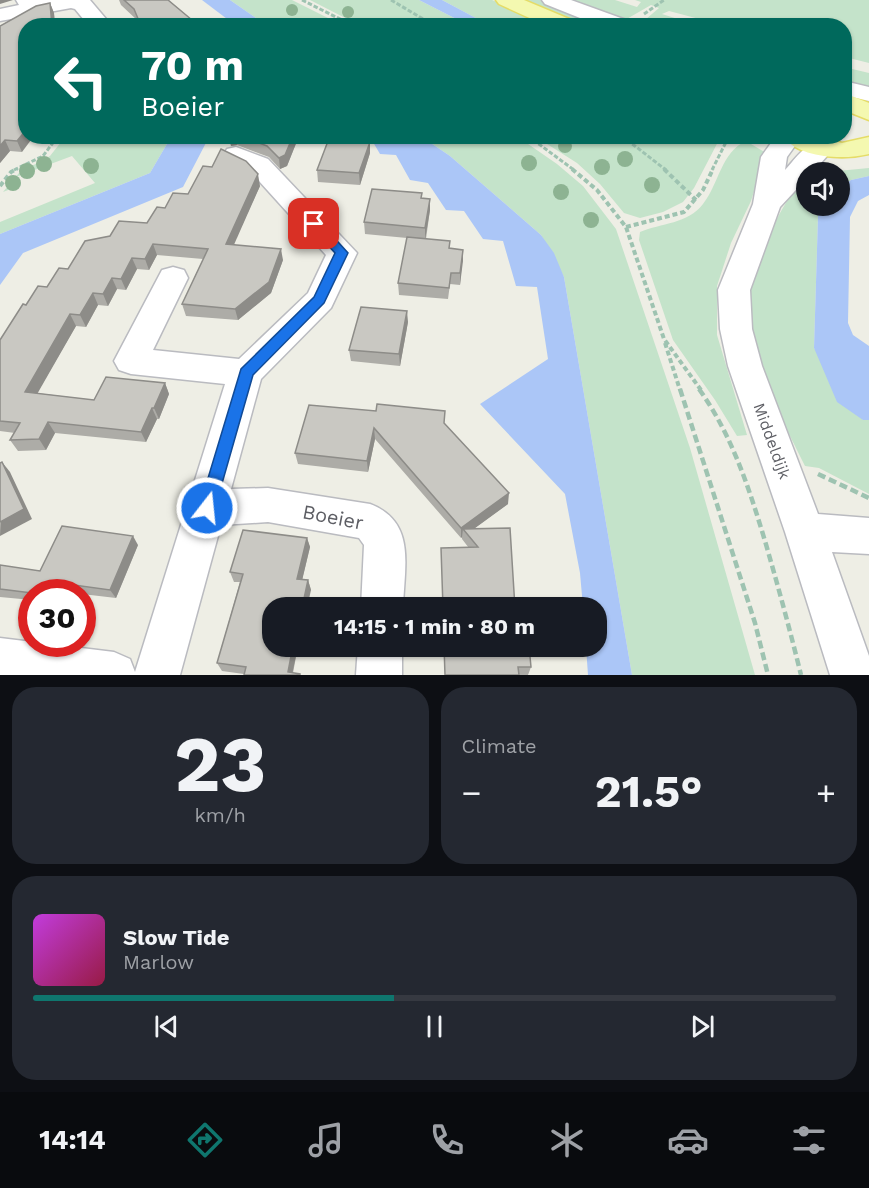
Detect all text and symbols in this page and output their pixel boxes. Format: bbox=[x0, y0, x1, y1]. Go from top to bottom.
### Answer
text: 70 m bbox=[141, 41, 244, 90]
icon: left bbox=[42, 42, 120, 120]
text: Boeier bbox=[141, 91, 224, 123]
map controls bbox=[796, 162, 850, 216]
button: sound bbox=[796, 162, 850, 216]
pin bbox=[288, 198, 339, 249]
icon: arrive bbox=[297, 207, 330, 240]
street label: Middeldijk bbox=[749, 400, 795, 482]
position arrow bbox=[175, 476, 239, 540]
street label: Boeier bbox=[300, 499, 366, 535]
speed limit sign: 30 bbox=[18, 579, 96, 657]
text: 14:15 · 1 min · 80 m bbox=[334, 614, 535, 639]
text: 23 bbox=[174, 718, 267, 810]
text: Climate bbox=[462, 734, 537, 758]
text: 21.5° bbox=[595, 765, 703, 818]
text: − bbox=[462, 773, 481, 812]
text: + bbox=[816, 773, 836, 812]
text: km/h bbox=[194, 803, 246, 827]
text: Slow Tide bbox=[123, 925, 230, 950]
text: Marlow bbox=[123, 950, 194, 974]
icon: previous bbox=[150, 1010, 183, 1043]
icon: pause bbox=[418, 1010, 451, 1043]
icon: next bbox=[686, 1010, 719, 1043]
icon: directions bbox=[184, 1119, 226, 1161]
icon: music bbox=[305, 1119, 347, 1161]
icon: phone bbox=[426, 1119, 468, 1161]
icon: climate bbox=[546, 1119, 588, 1161]
icon: car bbox=[667, 1119, 709, 1161]
icon: filters bbox=[788, 1119, 830, 1161]
text: 14:14 bbox=[39, 1124, 106, 1156]

